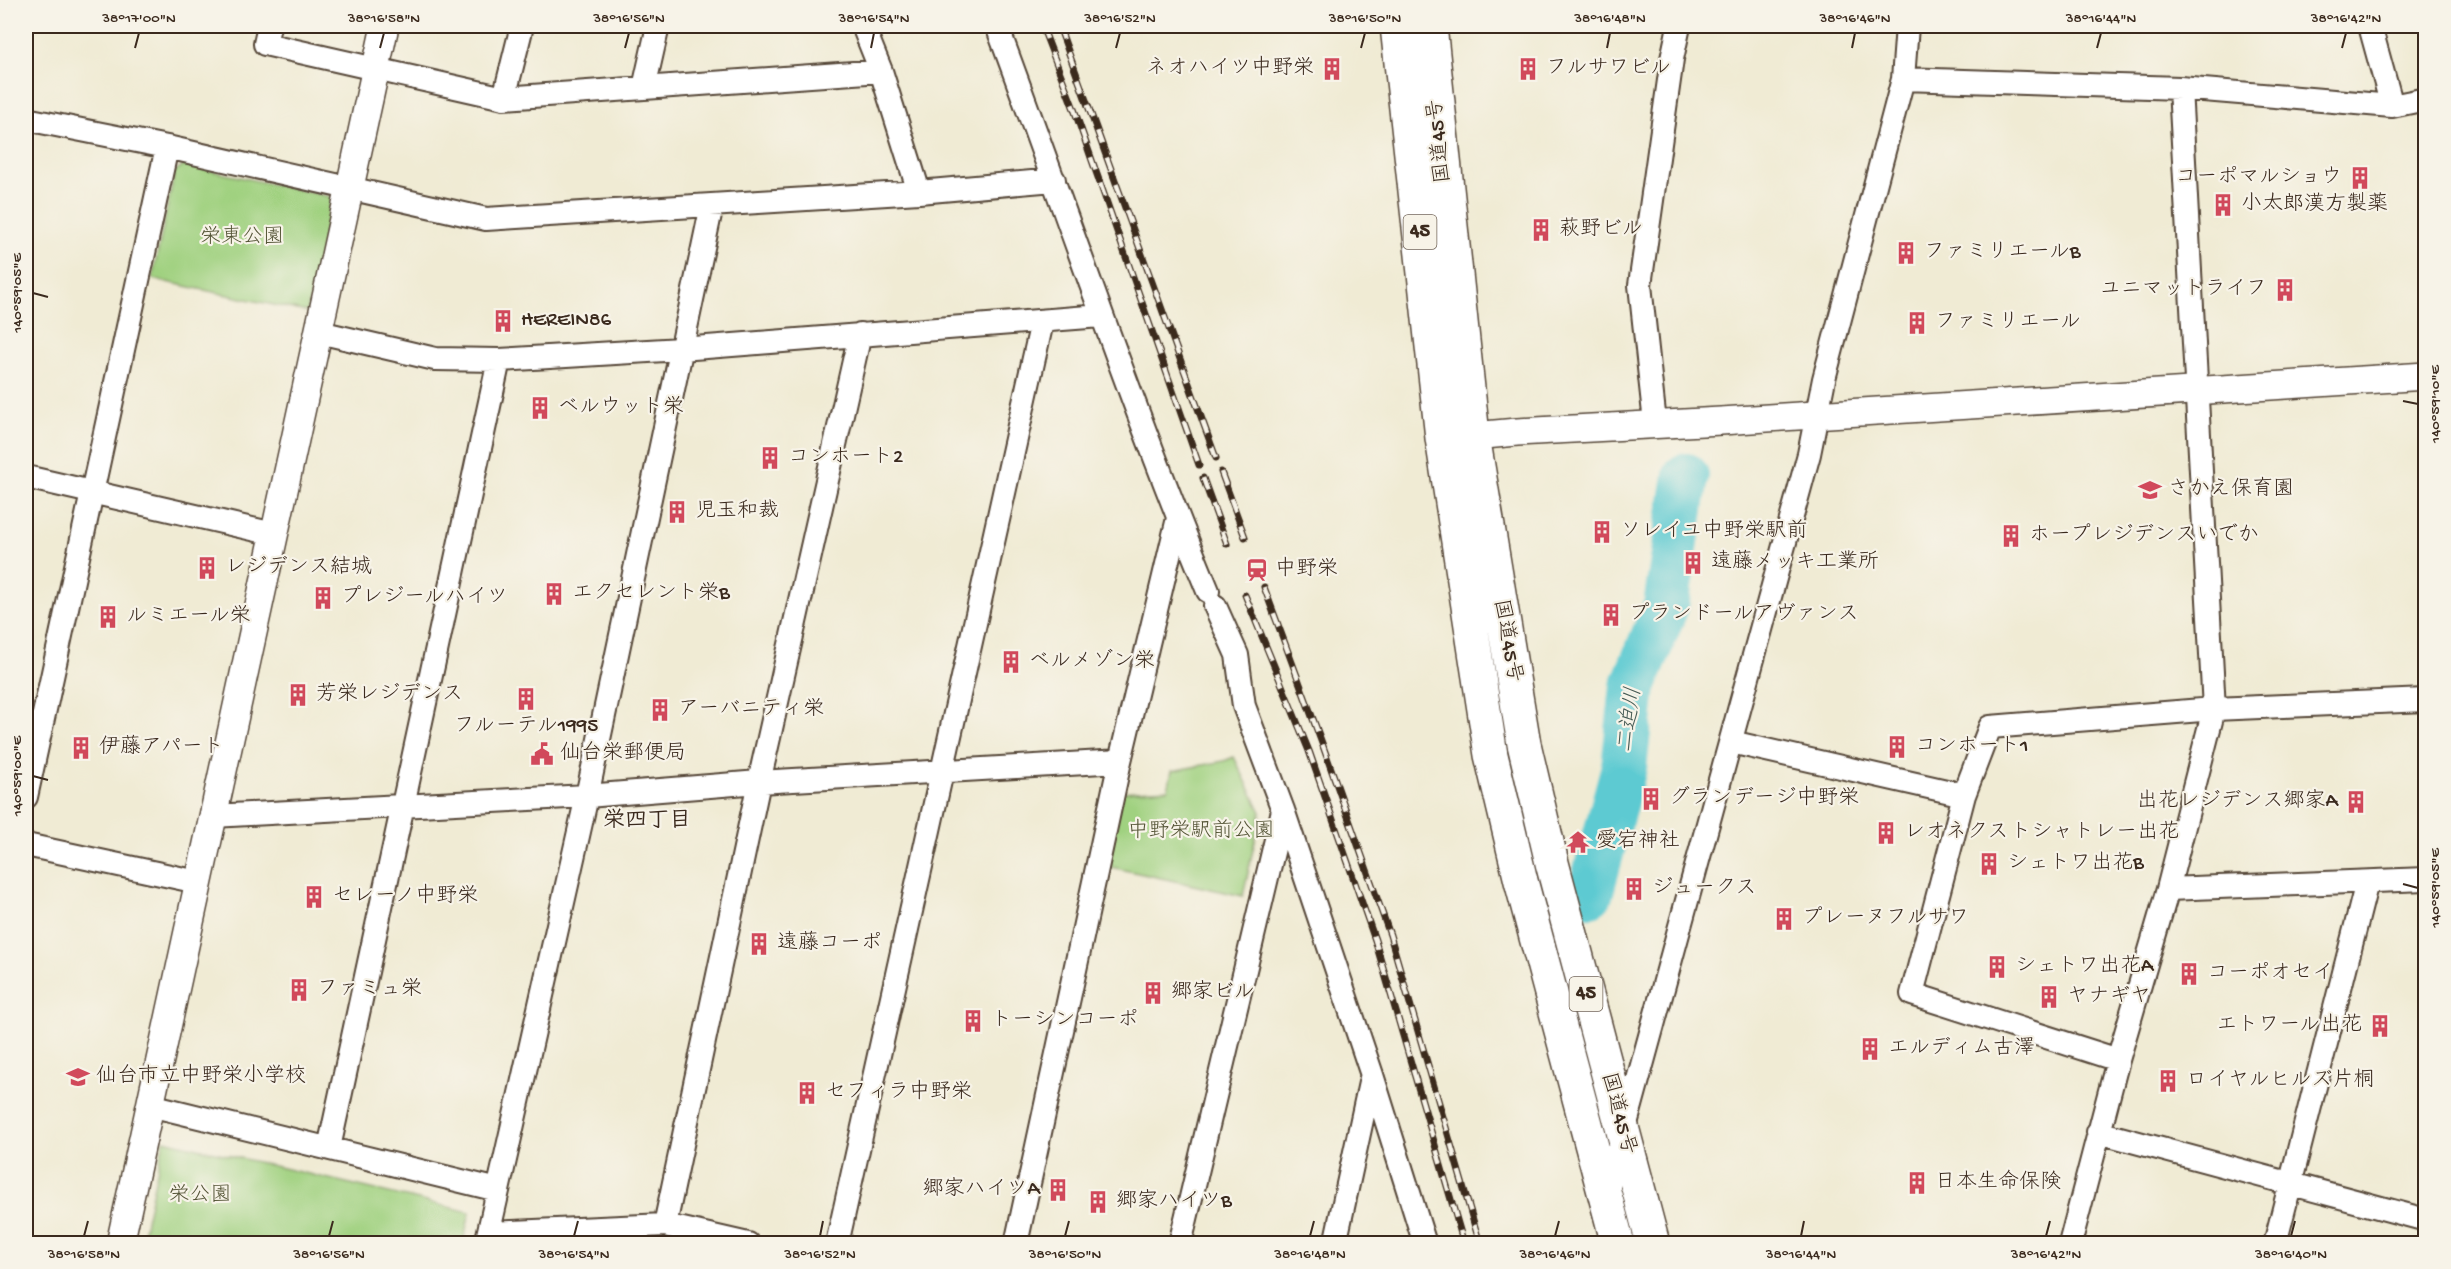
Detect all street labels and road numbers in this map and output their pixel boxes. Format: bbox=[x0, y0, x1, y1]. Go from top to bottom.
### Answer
street label: 国道45号 bbox=[1423, 98, 1458, 184]
road number: 45 bbox=[1404, 215, 1436, 249]
street label: 国道45号 bbox=[1486, 597, 1527, 685]
road number: 45 bbox=[1570, 977, 1602, 1011]
street label: 国道45号 bbox=[1594, 1070, 1641, 1158]

